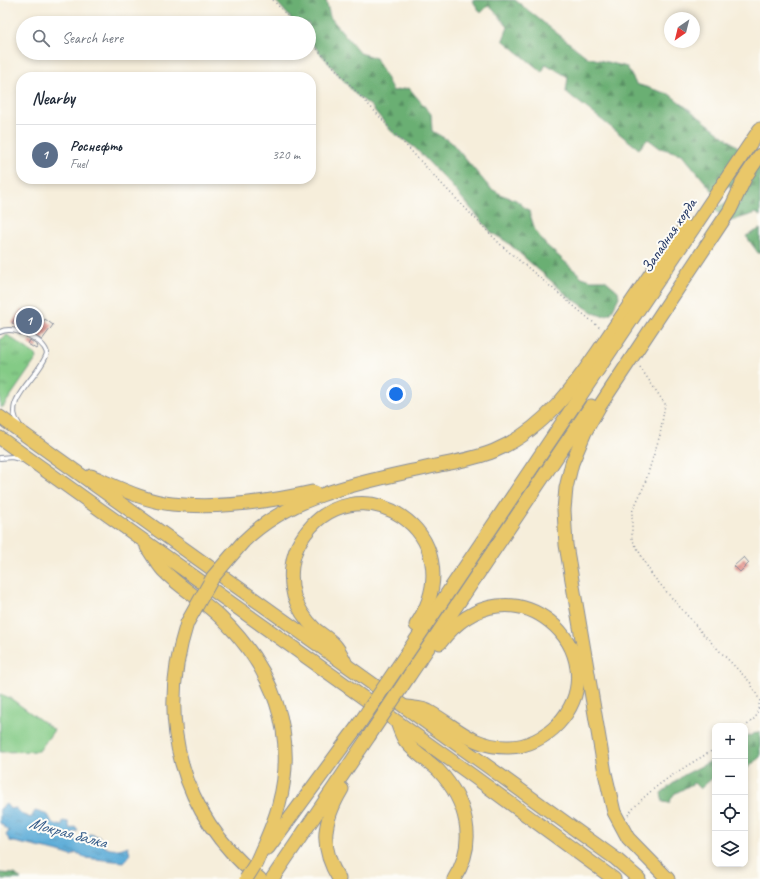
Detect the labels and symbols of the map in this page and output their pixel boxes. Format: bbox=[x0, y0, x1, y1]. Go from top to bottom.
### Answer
north arrow bbox=[664, 12, 700, 48]
street label: Западная хорда bbox=[637, 193, 702, 277]
pin: 1 bbox=[16, 306, 42, 336]
your location bbox=[386, 384, 406, 404]
water label: Мокрая балка bbox=[27, 812, 111, 853]

